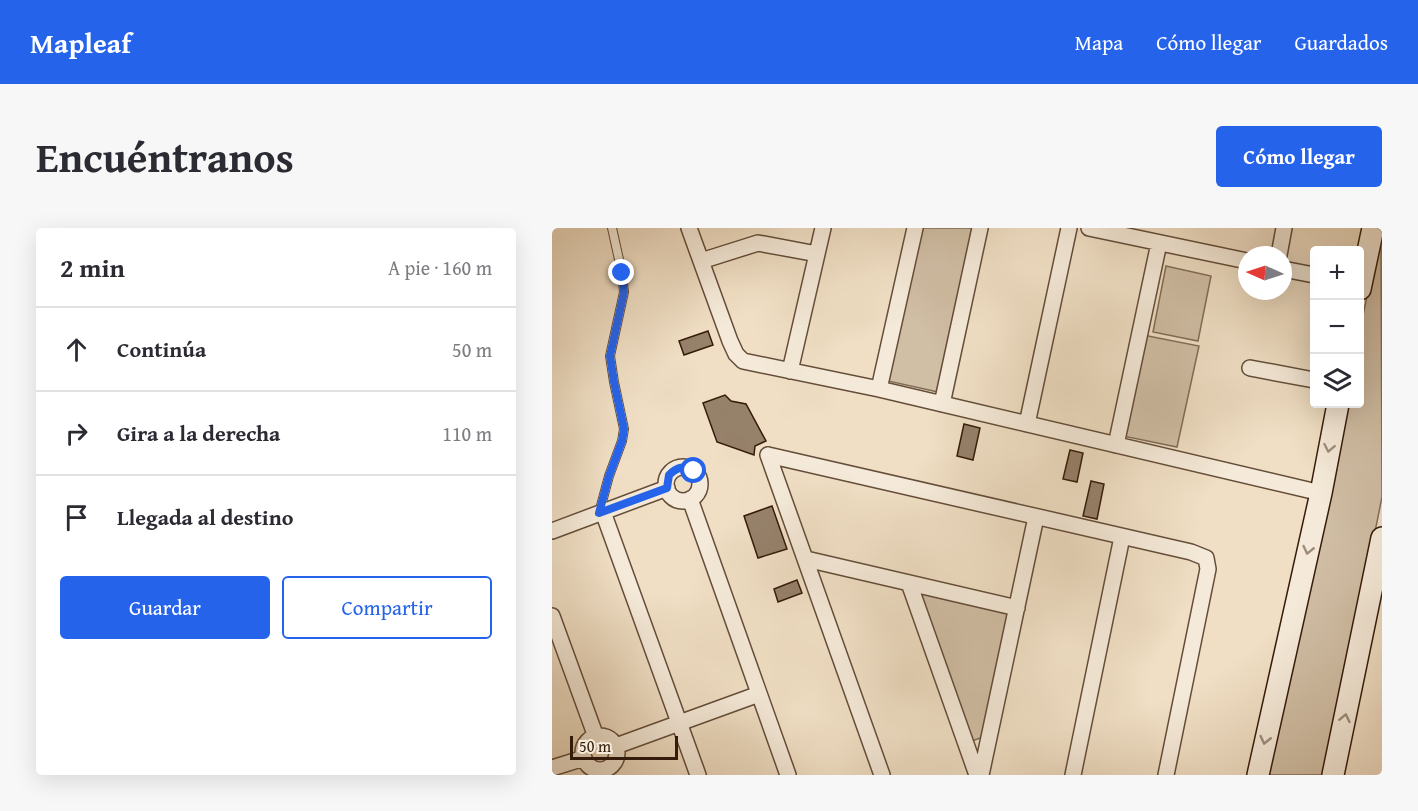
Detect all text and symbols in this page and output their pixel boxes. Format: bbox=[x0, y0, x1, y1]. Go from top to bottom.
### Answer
text: Mapleaf bbox=[30, 22, 131, 63]
text: Mapa bbox=[1075, 27, 1123, 58]
text: Cómo llegar bbox=[1156, 27, 1261, 58]
text: Guardados bbox=[1294, 27, 1388, 58]
text: Encuéntranos bbox=[36, 126, 294, 187]
button: Cómo llegar bbox=[1216, 126, 1382, 187]
north arrow bbox=[1238, 246, 1292, 300]
map controls bbox=[1310, 246, 1364, 408]
button: + bbox=[1310, 246, 1364, 300]
text: 2 min bbox=[60, 248, 125, 287]
text: A pie · 160 m bbox=[388, 253, 492, 282]
route end bbox=[608, 259, 634, 285]
button: − bbox=[1310, 300, 1364, 354]
icon: ahead bbox=[60, 333, 93, 366]
text: Continúa bbox=[117, 333, 206, 365]
text: 50 m bbox=[452, 335, 492, 364]
button: layers bbox=[1310, 354, 1364, 408]
icon: right bbox=[60, 417, 93, 450]
text: Gira a la derecha bbox=[117, 417, 280, 449]
text: 110 m bbox=[442, 419, 492, 448]
one-way arrow bbox=[1324, 443, 1337, 453]
route start bbox=[680, 457, 706, 483]
icon: arrive bbox=[60, 501, 93, 534]
text: Llegada al destino bbox=[117, 501, 293, 533]
one-way arrow bbox=[1302, 545, 1315, 555]
button: Guardar bbox=[60, 576, 270, 639]
button: Compartir bbox=[282, 576, 492, 639]
one-way arrow bbox=[1338, 713, 1351, 723]
scale bar bbox=[570, 733, 678, 760]
text: 50 m bbox=[579, 734, 611, 758]
one-way arrow bbox=[1260, 735, 1273, 745]

